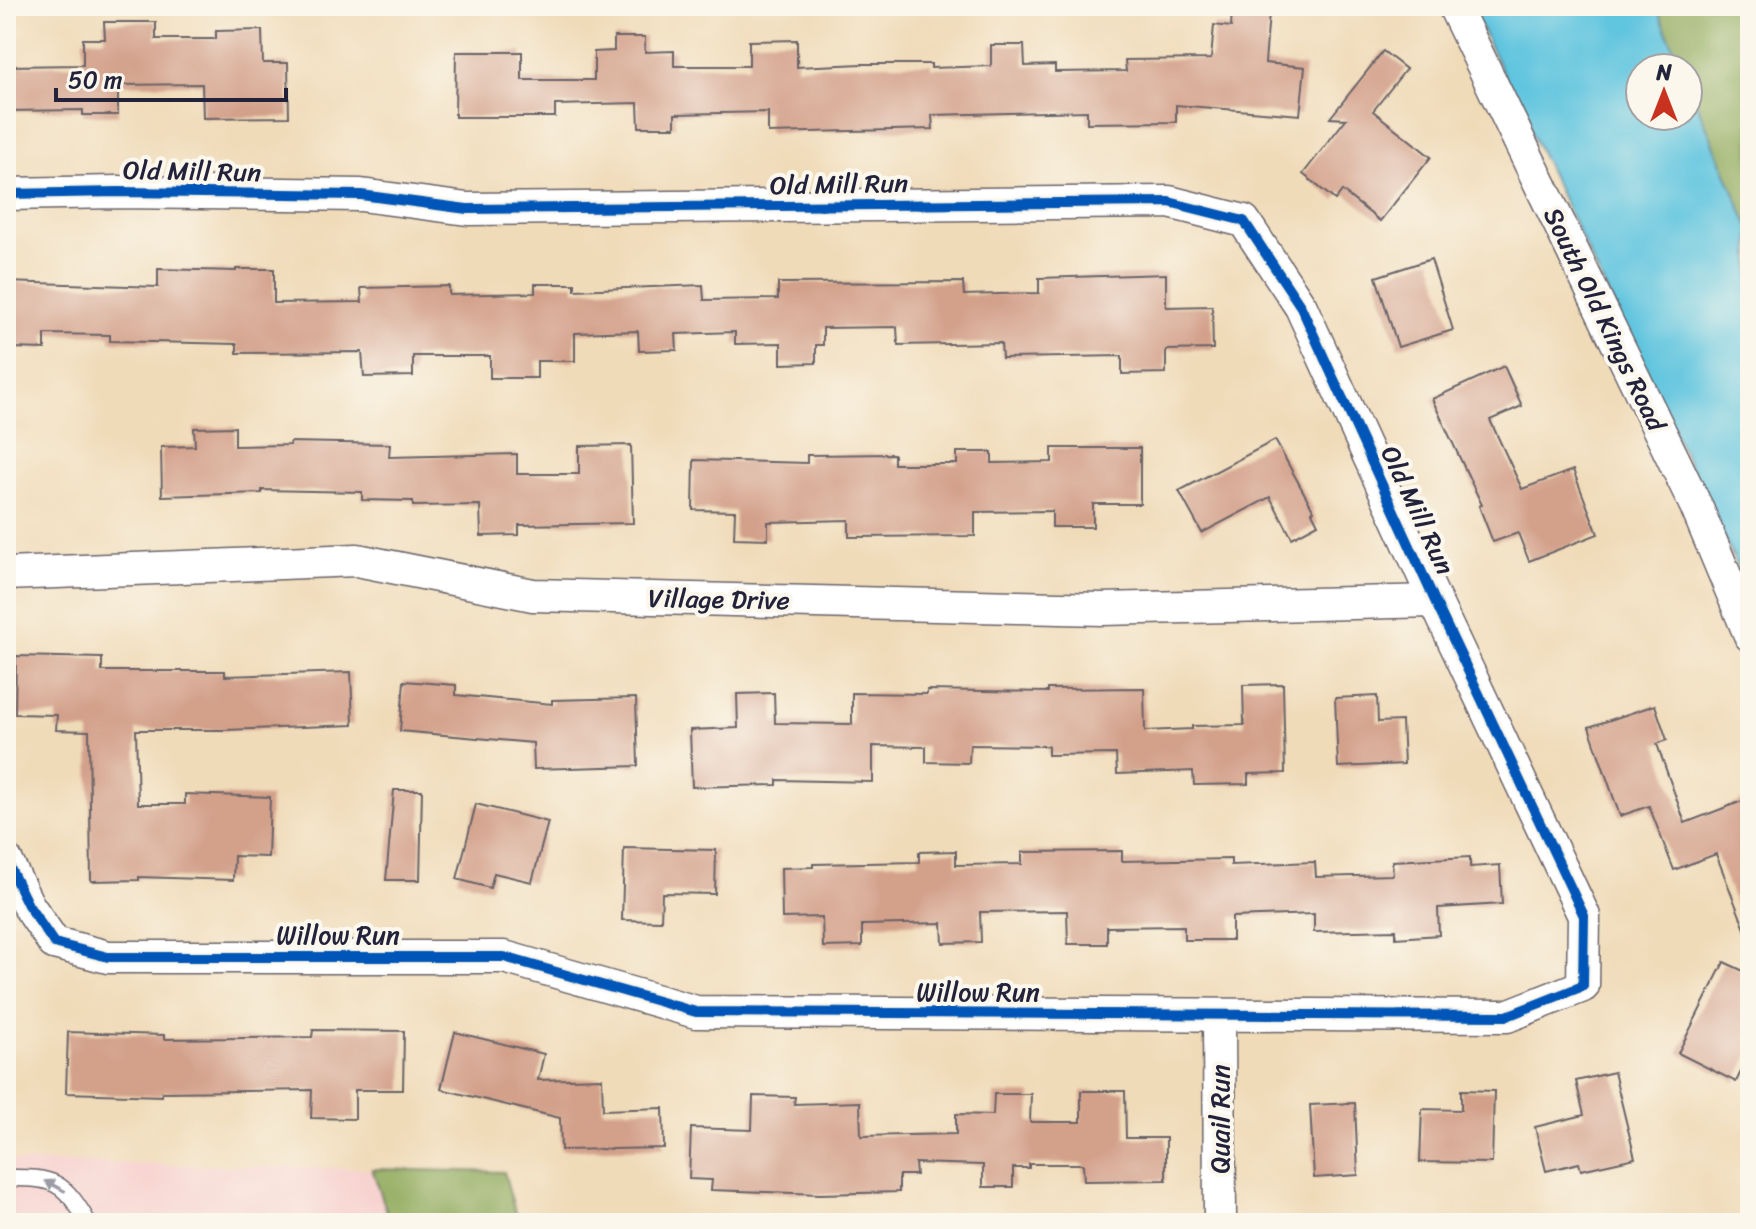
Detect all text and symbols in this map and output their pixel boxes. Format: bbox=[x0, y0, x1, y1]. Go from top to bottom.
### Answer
scale bar bbox=[56, 52, 286, 102]
north arrow bbox=[1624, 52, 1704, 132]
text: N bbox=[1655, 53, 1672, 92]
text: 50 m bbox=[68, 59, 123, 101]
street label: Old Mill Run bbox=[122, 147, 262, 195]
street label: Old Mill Run bbox=[769, 160, 909, 208]
street label: South Old Kings Road bbox=[1531, 199, 1680, 441]
street label: Old Mill Run bbox=[1368, 438, 1468, 582]
street label: Village Drive bbox=[648, 575, 790, 623]
street label: Willow Run bbox=[276, 912, 400, 958]
street label: Willow Run bbox=[916, 969, 1040, 1015]
street label: Quail Run bbox=[1197, 1065, 1243, 1173]
one-way arrow bbox=[44, 1180, 66, 1194]

